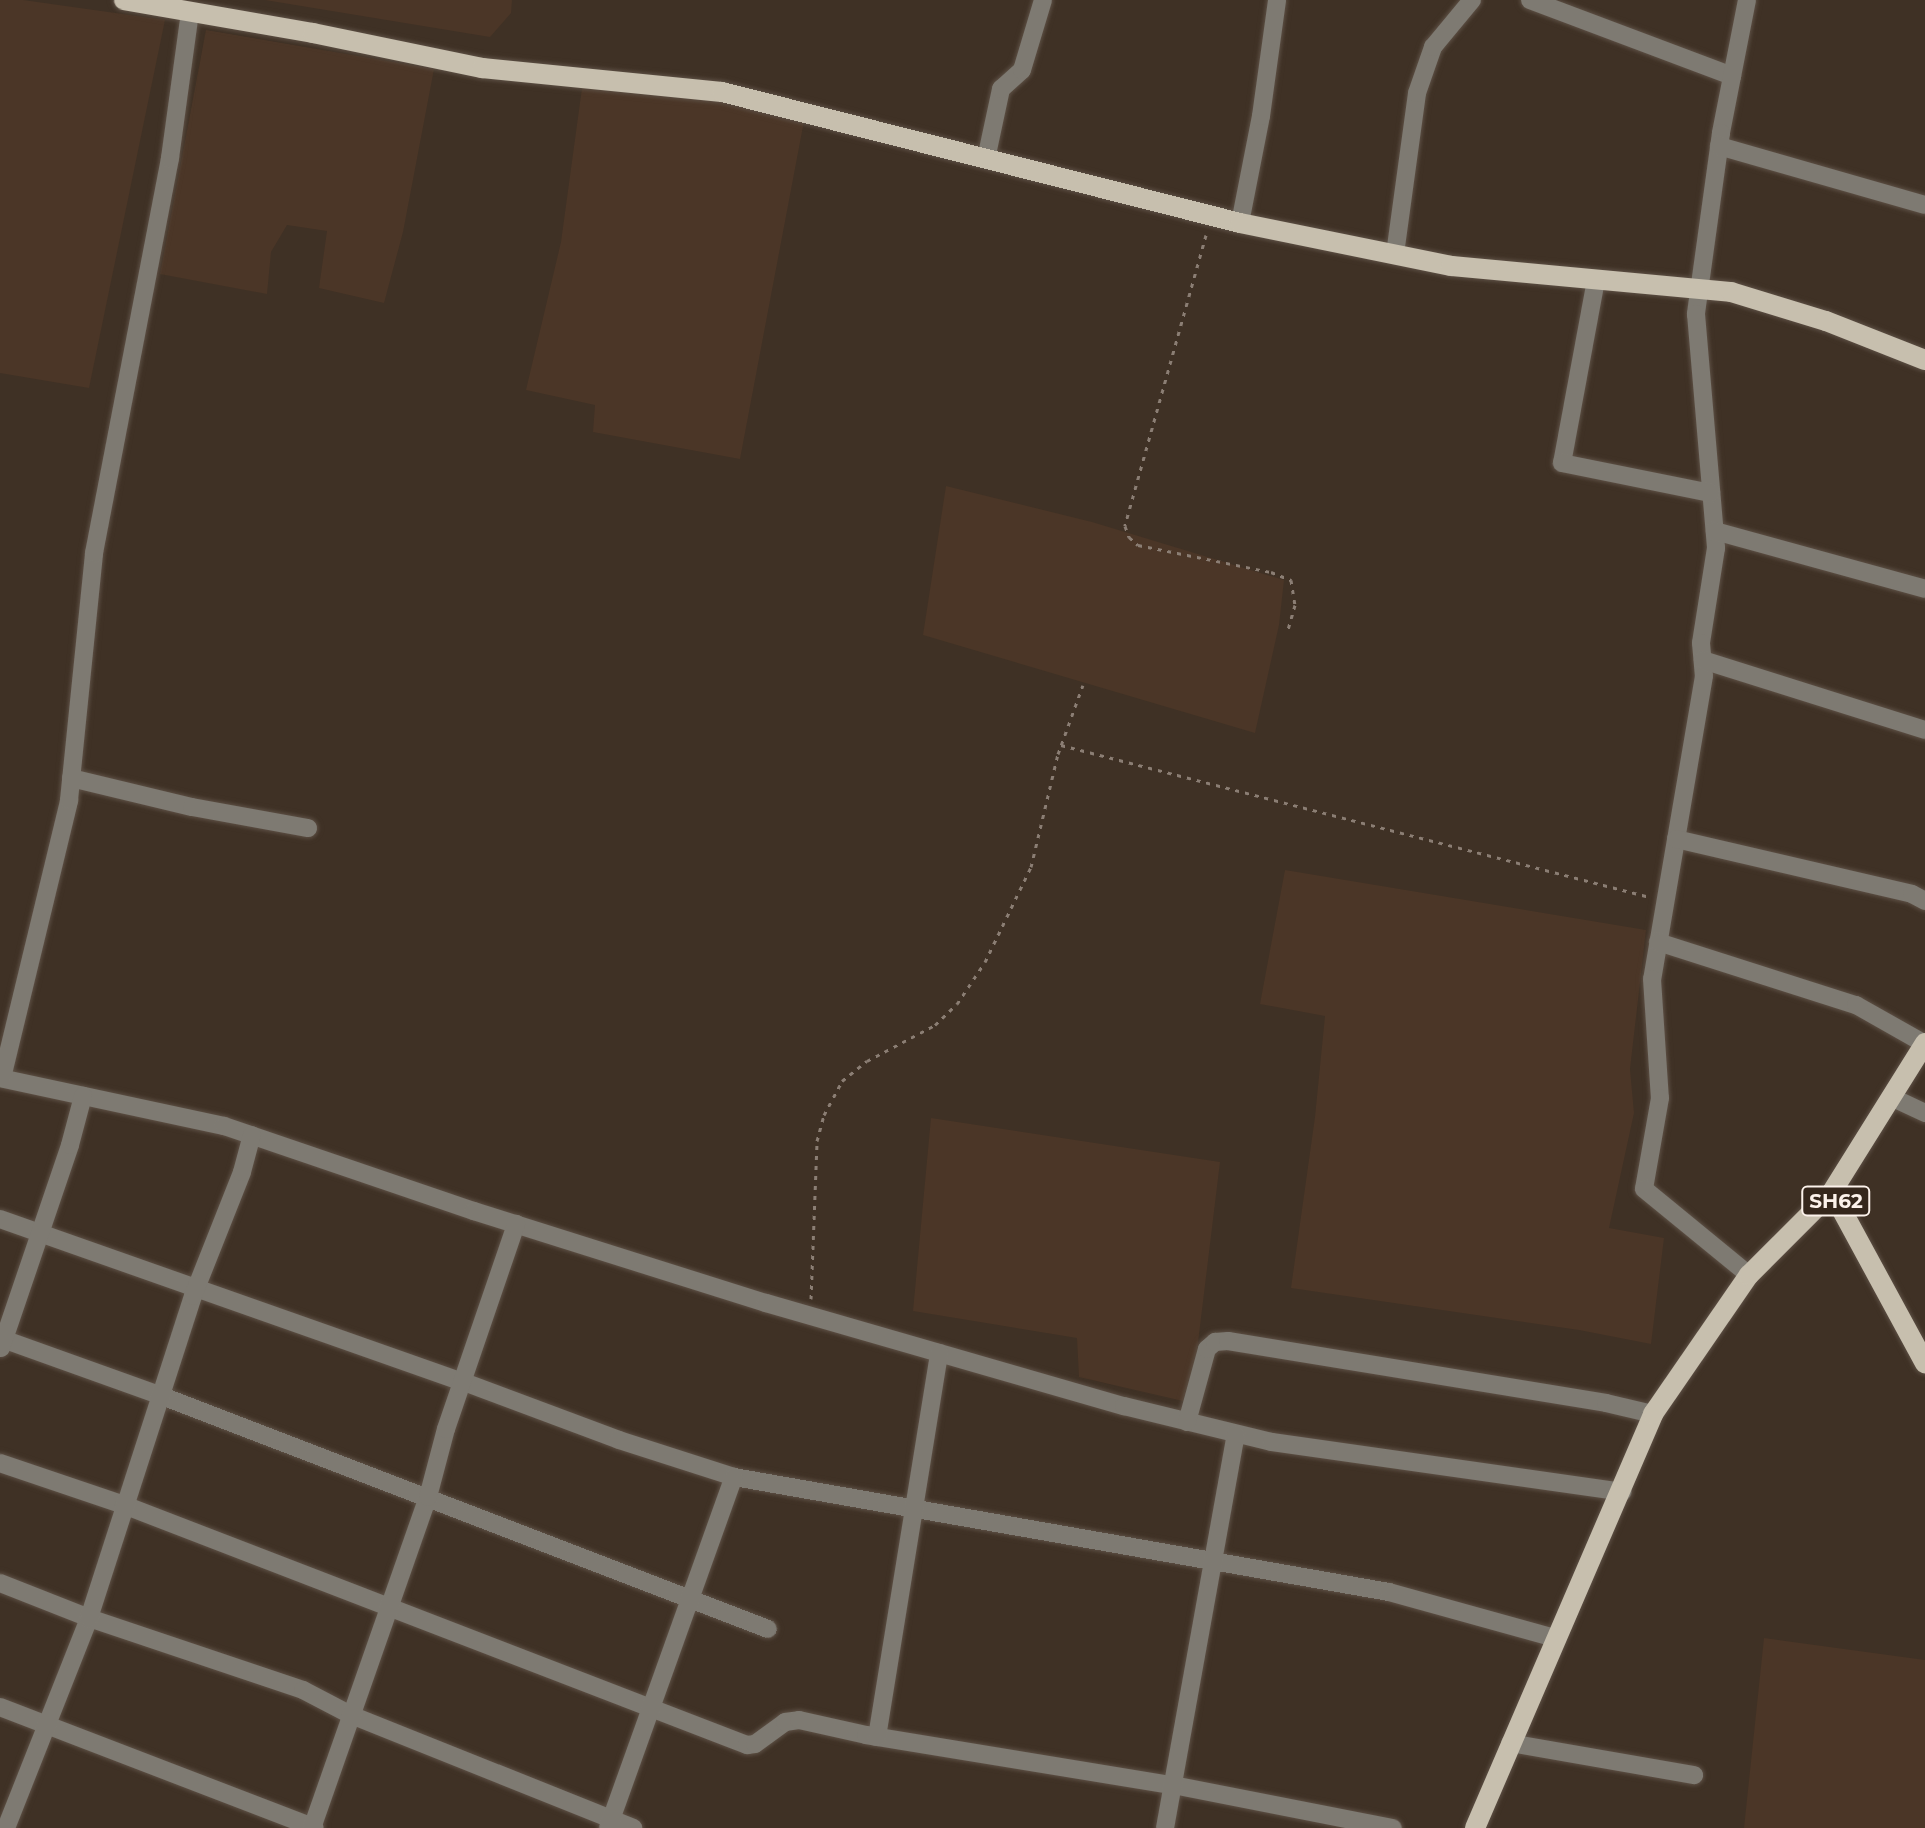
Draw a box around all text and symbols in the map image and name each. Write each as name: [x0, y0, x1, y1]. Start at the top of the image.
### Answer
road number: SH62: [1800, 1185, 1872, 1217]

